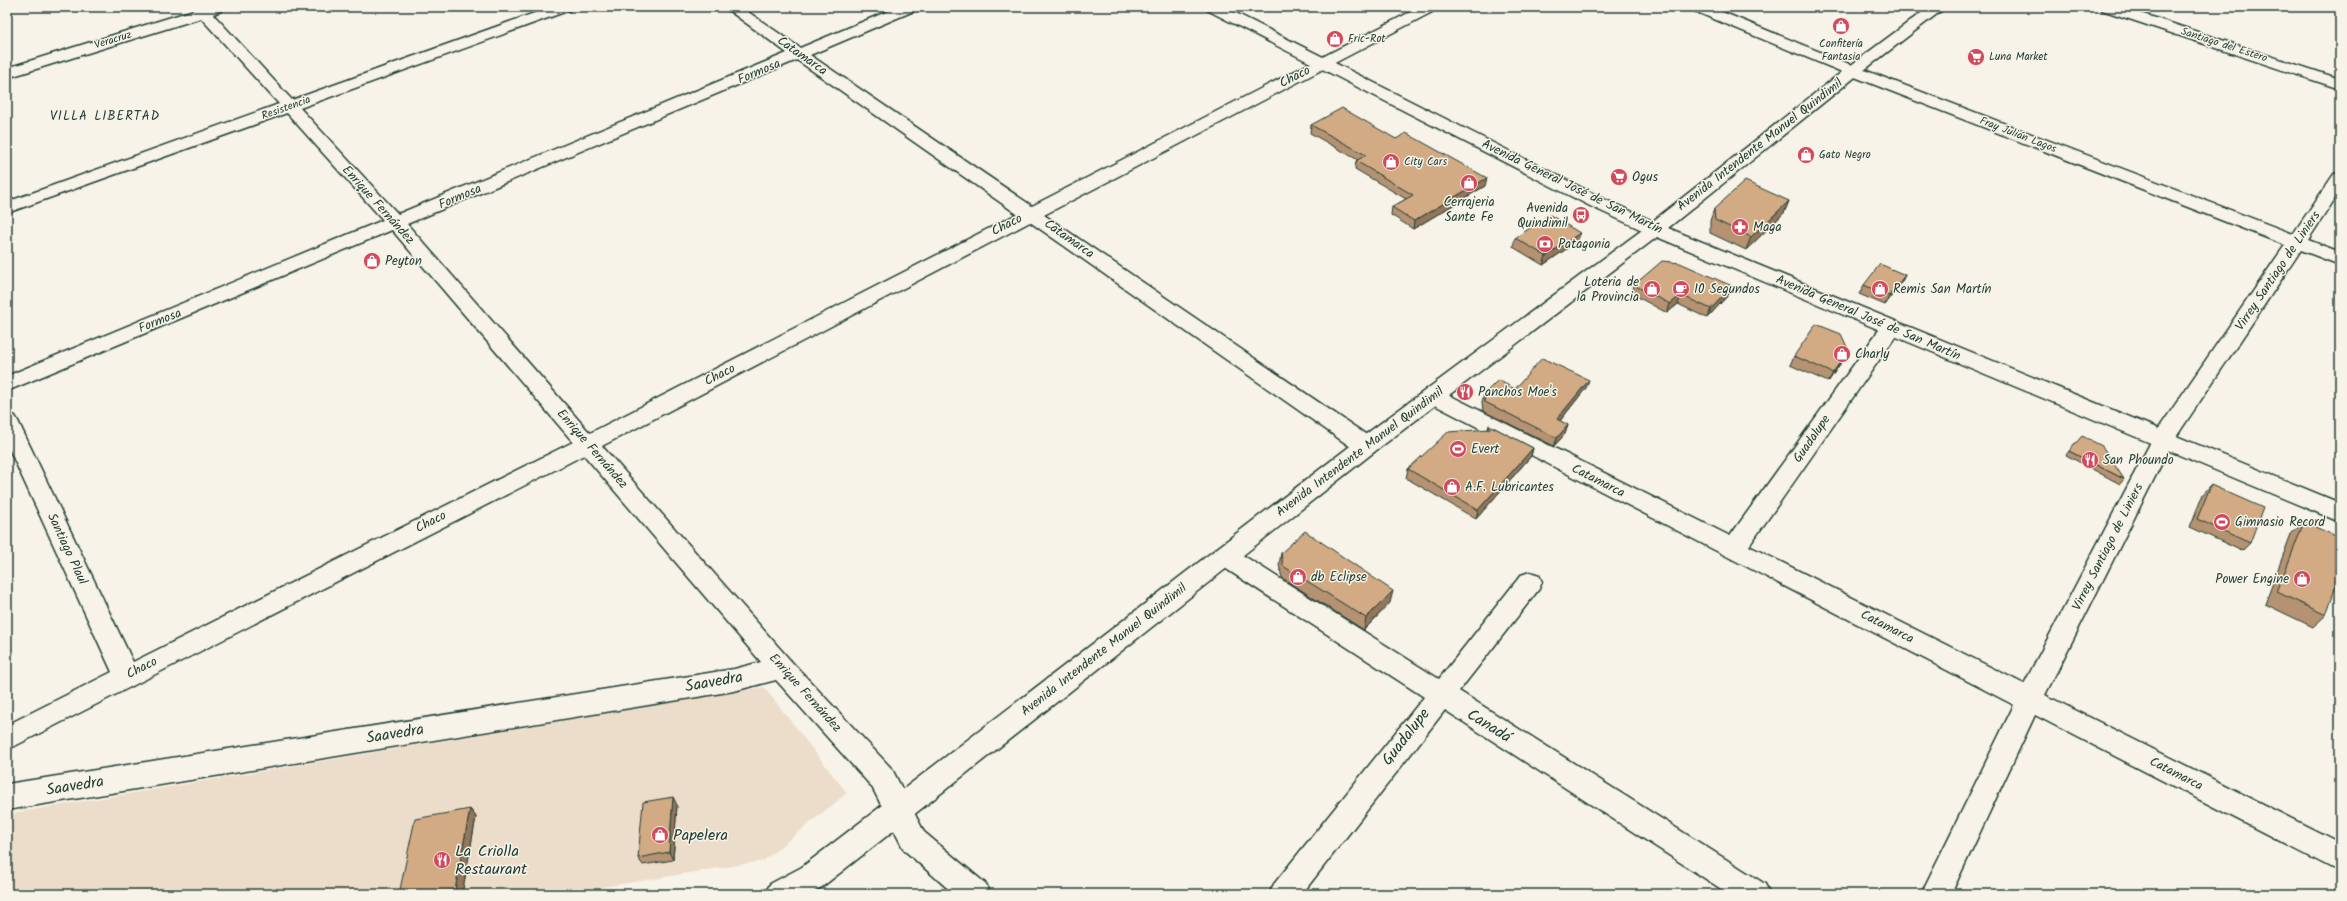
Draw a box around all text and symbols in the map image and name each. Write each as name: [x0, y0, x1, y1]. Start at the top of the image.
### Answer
shop icon: Confitería Fantasia: [1831, 16, 1851, 36]
street label: Santiago del Estero: [2178, 23, 2270, 67]
street label: Veracruz: [92, 26, 134, 54]
shop icon: Fric-Rot: [1325, 29, 1345, 49]
place label: Fric-Rot: [1348, 30, 1386, 48]
street label: Catamarca: [772, 31, 832, 81]
place label: Confitería Fantasia: [1819, 35, 1863, 66]
supermarket icon: Luna Market: [1966, 47, 1986, 67]
place label: Luna Market: [1989, 48, 2048, 66]
street label: Formosa: [734, 54, 784, 90]
street label: Chaco: [1276, 60, 1314, 94]
street label: Avenida Intendente Manuel Quindimil: [1672, 73, 1848, 217]
street label: Resistencia: [259, 91, 313, 125]
district label: VILLA LIBERTAD: [50, 106, 160, 127]
street label: Fray Julián Lagos: [1977, 112, 2060, 158]
street label: Avenida General José de San Martín: [1478, 134, 1666, 240]
shop icon: Gato Negro: [1796, 145, 1816, 165]
place label: Gato Negro: [1819, 146, 1871, 164]
shop icon: City Cars: [1381, 152, 1401, 172]
place label: City Cars: [1404, 153, 1447, 171]
street label: Enrique Fernández: [337, 161, 420, 250]
supermarket icon: Ogus: [1609, 167, 1629, 187]
place label: Ogus: [1632, 167, 1658, 188]
shop icon: Cerrajeria Sante Fe: [1459, 173, 1479, 193]
street label: Formosa: [435, 179, 485, 215]
place label: Cerrajeria Sante Fe: [1444, 192, 1495, 228]
place label: Avenida Quindimil: [1517, 198, 1568, 234]
bus stop icon: Avenida Quindimil: [1571, 205, 1591, 225]
street label: Virrey Santiago de Liniers: [2230, 206, 2326, 335]
street label: Chaco: [988, 208, 1026, 242]
street label: Catamarca: [1039, 214, 1099, 264]
pharmacy icon: Maga: [1730, 217, 1750, 237]
place label: Maga: [1753, 217, 1782, 238]
bank icon: Patagonia: [1535, 234, 1555, 254]
place label: Patagonia: [1558, 234, 1610, 255]
shop icon: Peyton: [362, 251, 382, 271]
place label: Peyton: [385, 251, 422, 272]
street label: Avenida General José de San Martín: [1772, 269, 1964, 367]
place label: Loteria de la Provincia: [1577, 272, 1639, 308]
shop icon: Loteria de la Provincia: [1642, 279, 1662, 299]
cafe icon: 10 Segundos: [1671, 279, 1691, 299]
place label: 10 Segundos: [1694, 279, 1760, 300]
shop icon: Remis San Martín: [1870, 279, 1890, 299]
place label: Remis San Martín: [1893, 279, 1992, 300]
street label: Formosa: [135, 303, 185, 339]
shop icon: Charly: [1832, 344, 1852, 364]
place label: Charly: [1855, 344, 1890, 365]
street label: Chaco: [701, 358, 739, 392]
street label: Avenida Intendente Manuel Quindimil: [1272, 382, 1448, 522]
restaurant icon: Panchos Moe's: [1455, 382, 1475, 402]
place label: Panchos Moe's: [1478, 382, 1557, 403]
street label: Enrique Fernández: [551, 404, 633, 494]
street label: Guadalupe: [1788, 411, 1836, 467]
sports icon: Evert: [1448, 439, 1468, 459]
place label: Evert: [1471, 439, 1500, 460]
restaurant icon: San Phoundo: [2080, 450, 2100, 470]
place label: San Phoundo: [2103, 450, 2174, 471]
street label: Catamarca: [1568, 459, 1628, 503]
shop icon: A.F. Lubricantes: [1442, 477, 1462, 497]
place label: A.F. Lubricantes: [1465, 477, 1554, 498]
street label: Virrey Santiago de Liniers: [2067, 479, 2149, 614]
street label: Chaco: [412, 505, 450, 539]
street label: Santiago Plaul: [41, 510, 93, 588]
sports icon: Gimnasio Record: [2212, 512, 2232, 532]
place label: Gimnasio Record: [2235, 512, 2326, 533]
shop icon: db Eclipse: [1288, 567, 1308, 587]
place label: db Eclipse: [1311, 567, 1367, 588]
place label: Power Engine: [2215, 569, 2289, 590]
shop icon: Power Engine: [2292, 569, 2312, 589]
street label: Avenida Intendente Manuel Quindimil: [1016, 578, 1192, 722]
street label: Catamarca: [1857, 605, 1917, 649]
street label: Enrique Fernández: [764, 649, 847, 738]
street label: Chaco: [123, 651, 161, 685]
street label: Saavedra: [683, 665, 745, 699]
street label: Guadalupe: [1376, 703, 1436, 771]
street label: Canadá: [1462, 703, 1517, 750]
street label: Saavedra: [364, 717, 426, 751]
street label: Catamarca: [2146, 752, 2206, 796]
street label: Saavedra: [44, 769, 106, 803]
place label: Papelera: [673, 823, 728, 848]
shop icon: Papelera: [650, 825, 670, 845]
place label: La Criolla Restaurant: [455, 839, 528, 882]
restaurant icon: La Criolla Restaurant: [432, 850, 452, 870]

